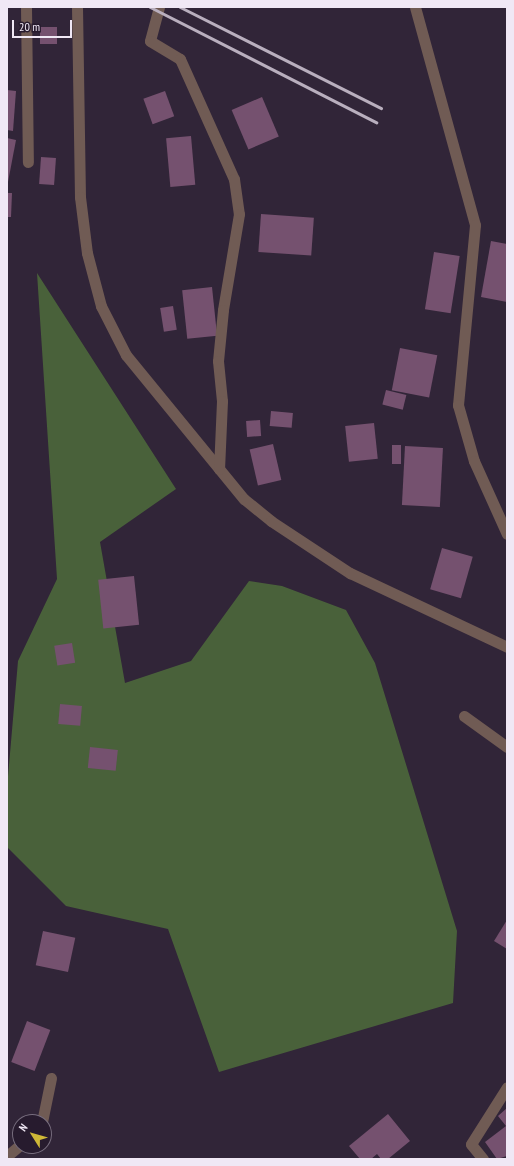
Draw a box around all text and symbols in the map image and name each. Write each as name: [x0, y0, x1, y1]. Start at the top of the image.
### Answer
scale bar: [14, 12, 74, 38]
text: 20 m: [19, 19, 40, 34]
north arrow: [12, 1114, 52, 1154]
text: N: [16, 1121, 31, 1134]

